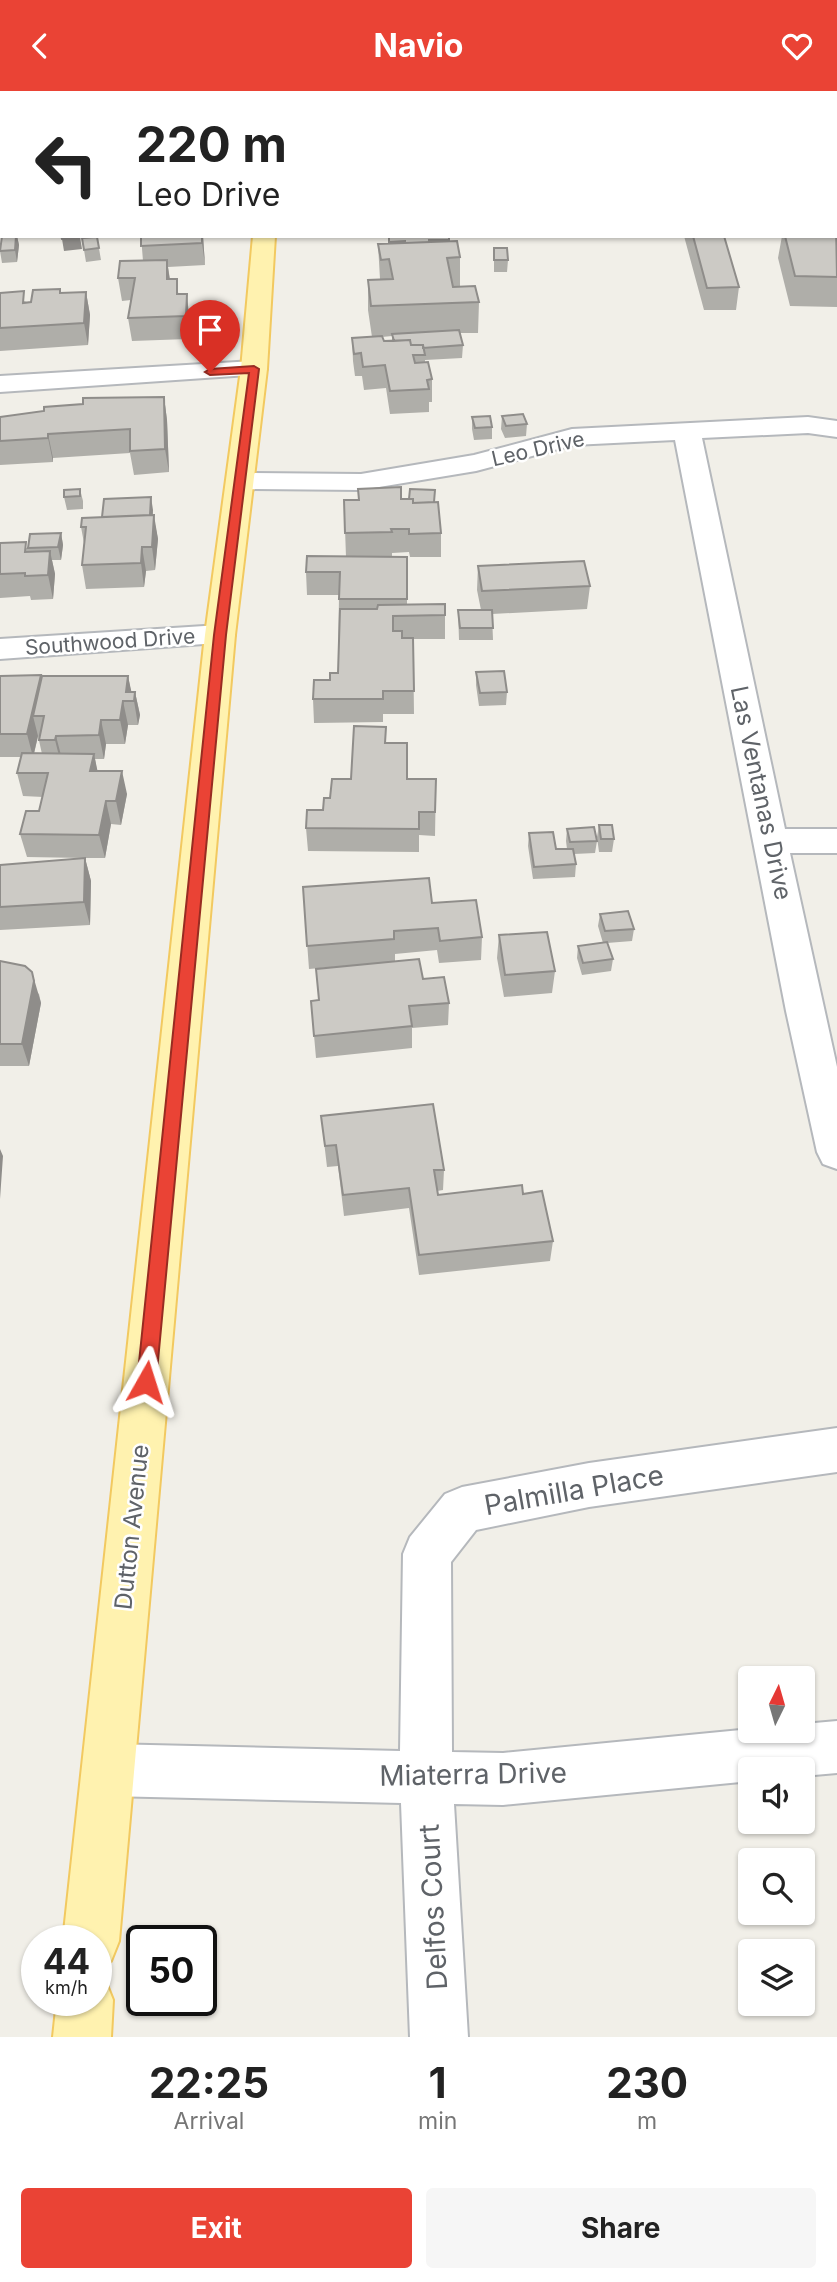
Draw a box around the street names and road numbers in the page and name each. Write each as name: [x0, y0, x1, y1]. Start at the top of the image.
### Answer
street label: Leo Drive: [489, 426, 587, 471]
street label: Southwood Drive: [24, 623, 196, 660]
street label: Las Ventanas Drive: [725, 683, 798, 903]
street label: Dutton Avenue: [108, 1443, 155, 1611]
street label: Palmilla Place: [482, 1457, 666, 1523]
street label: Miaterra Drive: [379, 1755, 567, 1793]
street label: Delfos Court: [412, 1823, 454, 1991]

